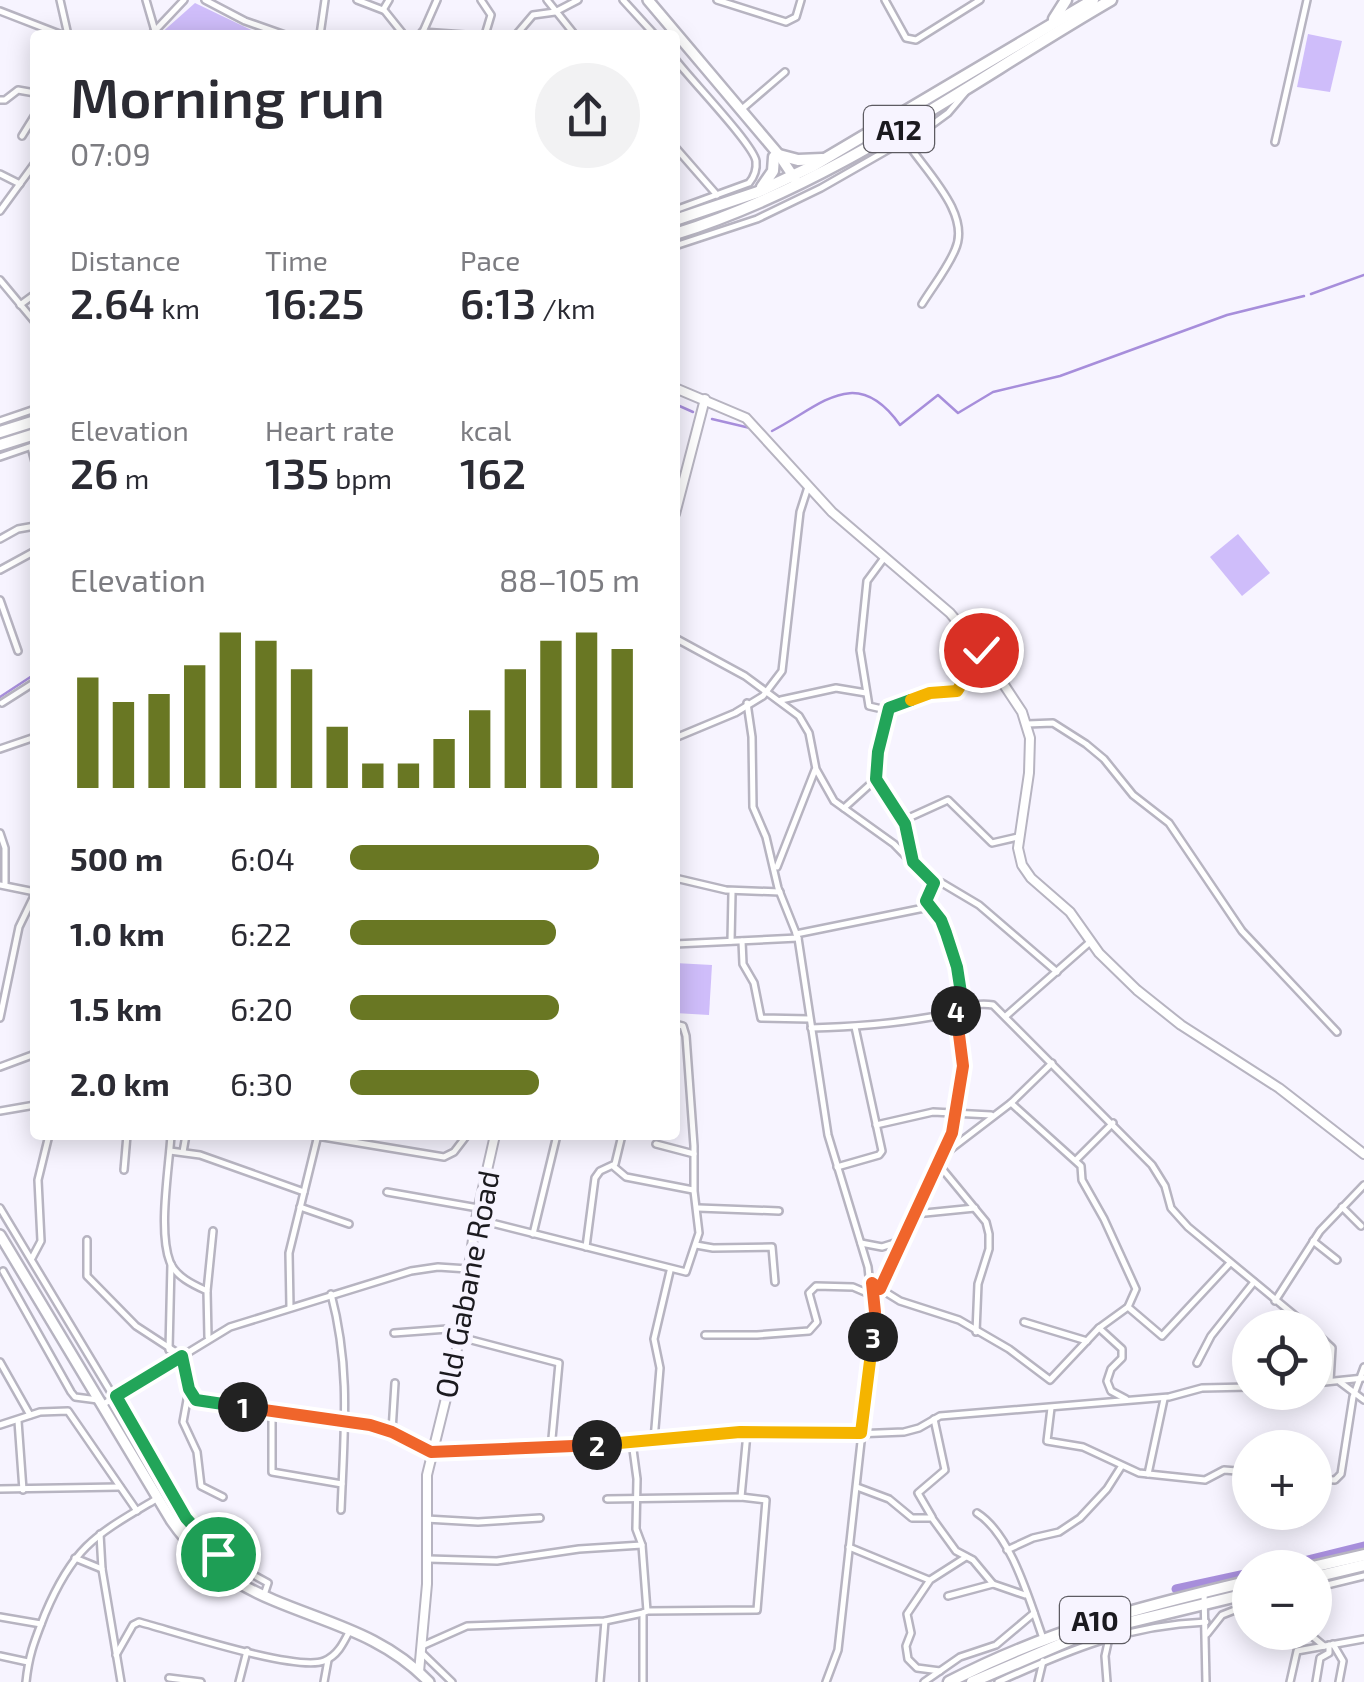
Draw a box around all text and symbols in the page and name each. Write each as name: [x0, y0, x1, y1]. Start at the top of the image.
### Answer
text: Morning run: [70, 63, 385, 129]
button: share: [535, 63, 640, 168]
road number: A12: [864, 106, 934, 152]
text: 07:09: [70, 134, 151, 172]
text: Distance: [70, 243, 181, 277]
text: Time: [265, 243, 328, 277]
text: Pace: [460, 243, 520, 277]
text: 2.64: [70, 277, 155, 327]
text: 16:25: [265, 277, 364, 327]
text: 6:13: [460, 277, 536, 327]
text: km: [155, 291, 200, 325]
text: /km: [536, 291, 596, 325]
text: Elevation: [70, 413, 189, 447]
text: Heart rate: [265, 413, 395, 447]
text: kcal: [460, 413, 511, 447]
text: 26: [70, 447, 119, 497]
text: 135: [265, 447, 329, 497]
text: 162: [460, 447, 526, 497]
text: m: [119, 461, 149, 495]
text: bpm: [329, 461, 392, 495]
text: Elevation: [70, 560, 206, 598]
text: 88–105 m: [499, 560, 640, 598]
pin: [939, 608, 1024, 693]
icon: check: [954, 623, 1009, 678]
text: 500 m: [70, 839, 163, 877]
text: 6:04: [230, 839, 295, 877]
text: 1.0 km: [70, 914, 165, 952]
text: 6:22: [230, 914, 292, 952]
pin: 4: [931, 986, 981, 1036]
text: 1.5 km: [70, 989, 162, 1027]
text: 6:20: [230, 989, 293, 1027]
text: 4: [947, 994, 965, 1028]
text: 2.0 km: [70, 1064, 170, 1102]
text: 6:30: [230, 1064, 293, 1102]
street label: Old Gabane Road: [426, 1167, 506, 1401]
map controls: [1232, 1310, 1332, 1650]
button: locate: [1232, 1310, 1332, 1410]
pin: 3: [848, 1312, 898, 1362]
text: 3: [865, 1320, 881, 1354]
pin: 1: [218, 1382, 268, 1432]
text: 1: [237, 1390, 249, 1424]
pin: 2: [572, 1420, 622, 1470]
text: 2: [589, 1428, 605, 1462]
button: +: [1232, 1430, 1332, 1530]
pin: [176, 1512, 261, 1597]
icon: arrive: [191, 1527, 246, 1582]
button: −: [1232, 1550, 1332, 1650]
road number: A10: [1060, 1597, 1130, 1643]

